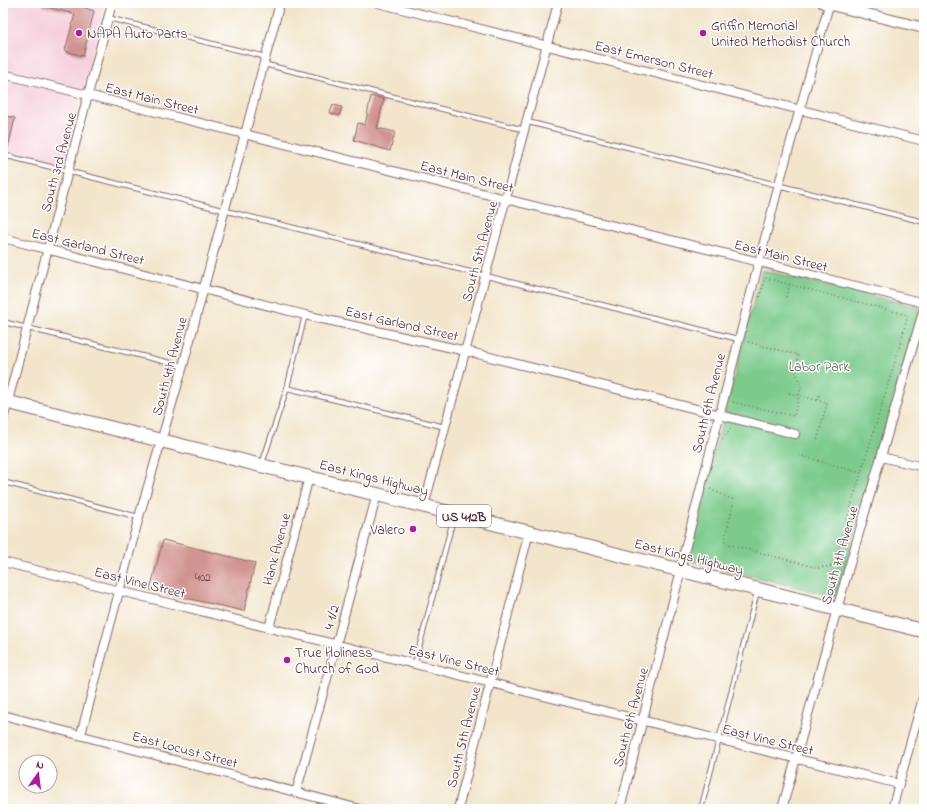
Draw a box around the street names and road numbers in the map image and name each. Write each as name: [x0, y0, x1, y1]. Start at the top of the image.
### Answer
street label: East Emerson Street: [592, 36, 715, 85]
street label: East Main Street: [103, 78, 201, 121]
street label: South 3rd Avenue: [36, 110, 83, 215]
street label: East Main Street: [418, 156, 516, 199]
street label: South 5th Avenue: [457, 198, 504, 304]
street label: East Garland Street: [29, 223, 147, 272]
street label: East Main Street: [732, 235, 830, 278]
street label: East Garland Street: [343, 301, 461, 348]
street label: South 4th Avenue: [147, 314, 194, 418]
street label: South 6th Avenue: [687, 351, 732, 455]
street label: East Kings Highway: [316, 455, 431, 503]
street label: South 7th Avenue: [816, 503, 865, 607]
road number: US 412B: [437, 505, 491, 527]
street label: Hank Avenue: [258, 510, 297, 588]
street label: East Kings Highway: [631, 534, 746, 582]
street label: East Vine Street: [92, 562, 188, 605]
street label: 4 1/2: [319, 603, 346, 632]
street label: East Vine Street: [406, 640, 502, 683]
street label: South 6th Avenue: [608, 665, 655, 769]
street label: South 5th Avenue: [442, 684, 487, 790]
street label: East Vine Street: [720, 719, 816, 762]
street label: East Locust Street: [129, 726, 240, 775]

